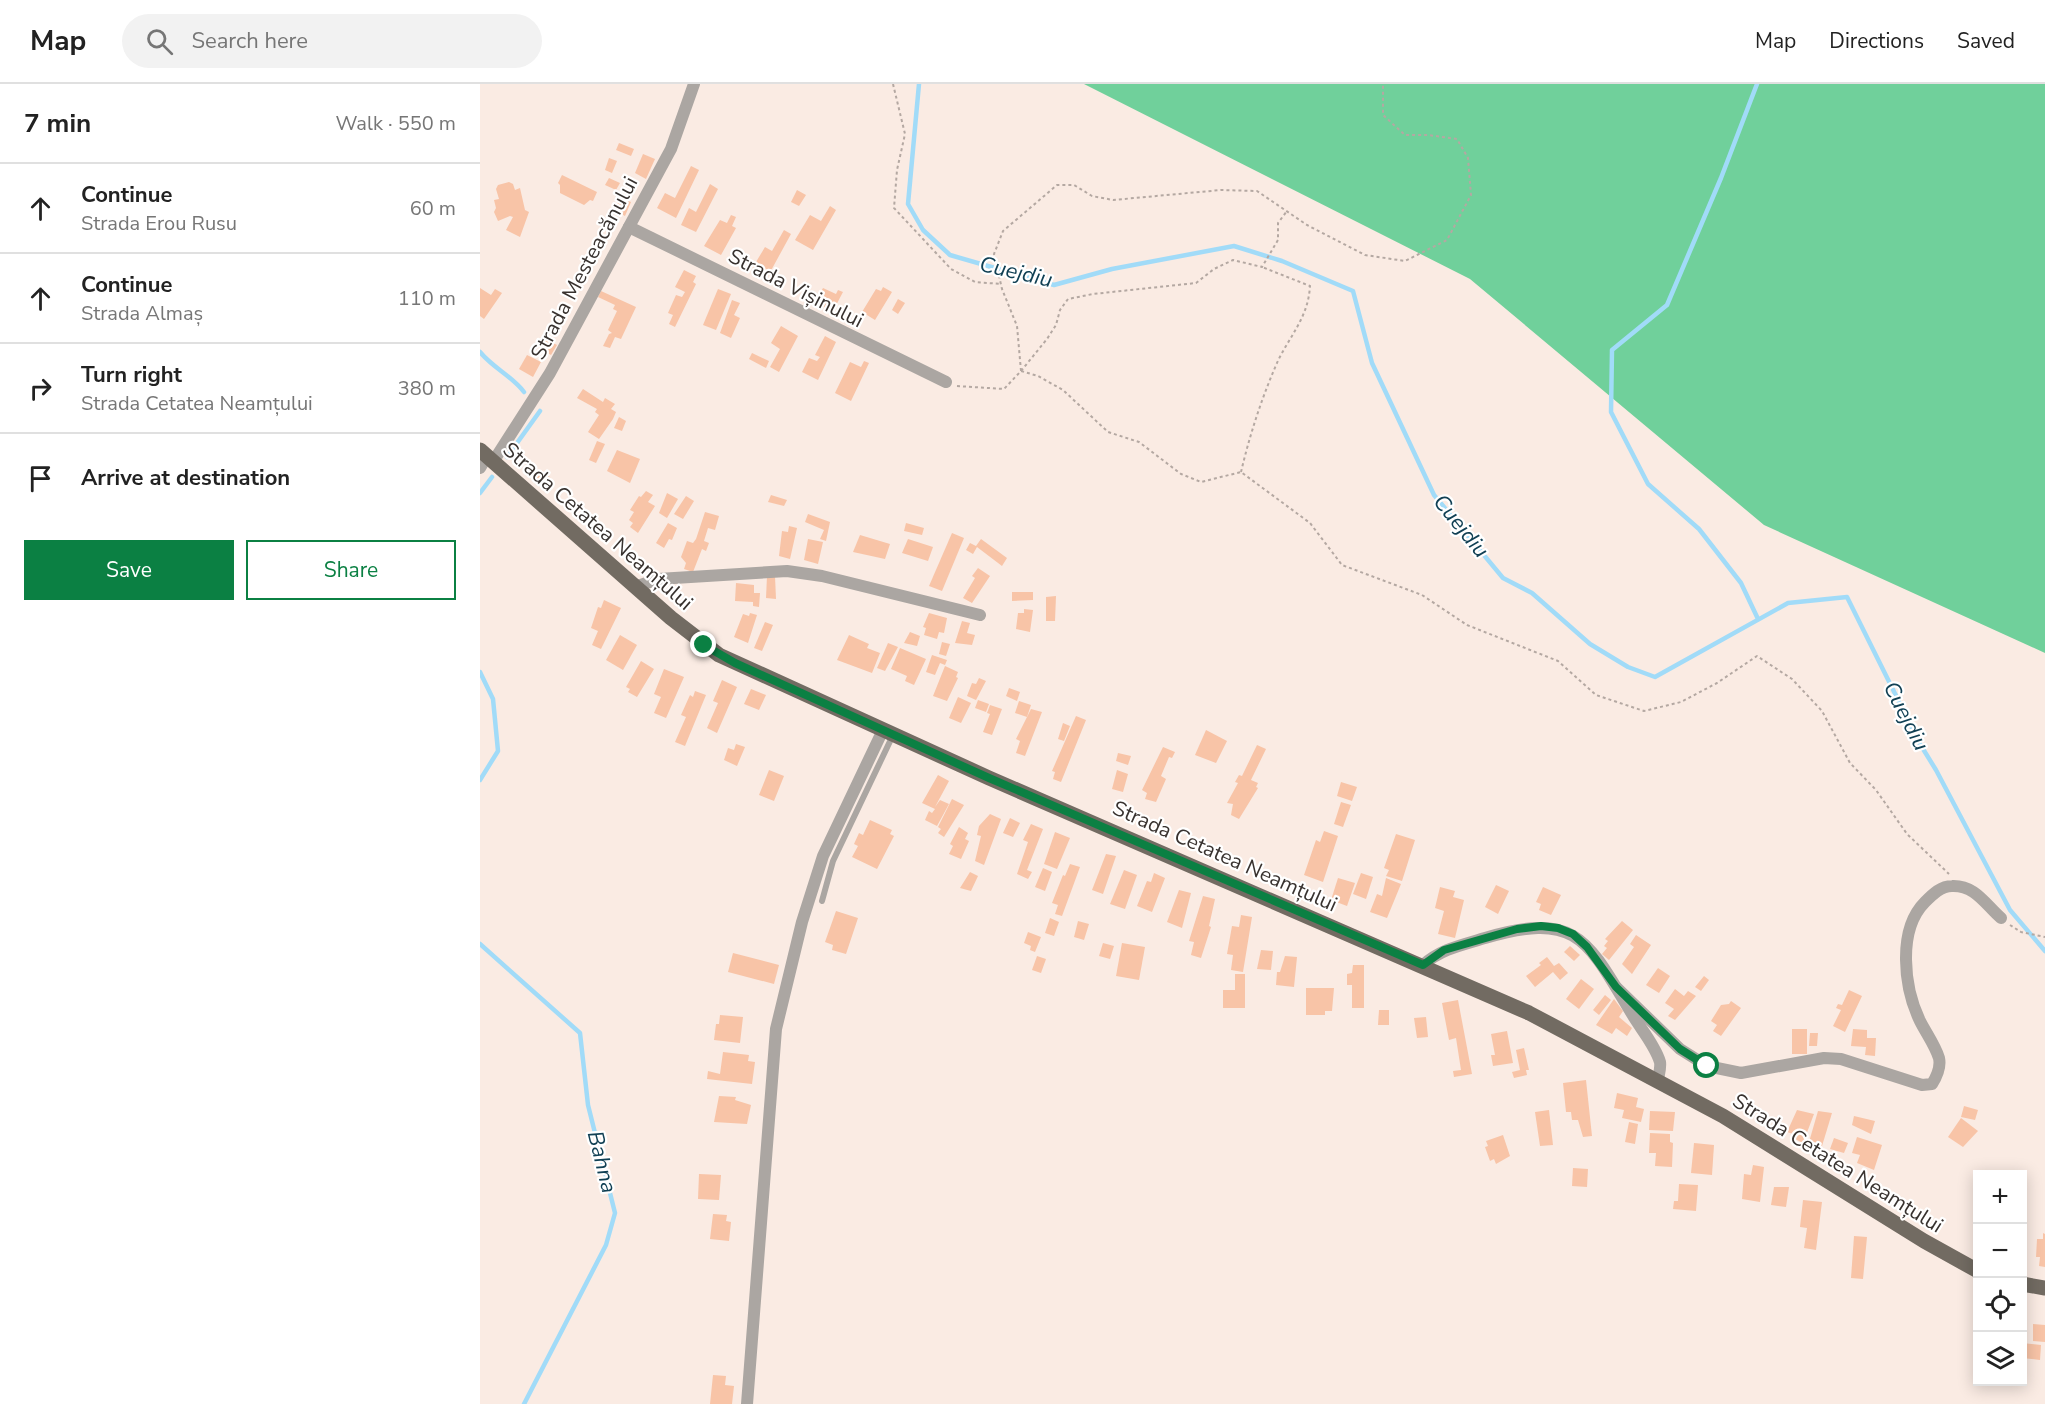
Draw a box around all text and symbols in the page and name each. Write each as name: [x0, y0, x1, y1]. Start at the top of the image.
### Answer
search box: [122, 14, 542, 68]
text: Map: [30, 22, 86, 60]
icon: search: [143, 25, 176, 58]
text: Search here: [191, 26, 308, 56]
text: Map: [1755, 27, 1796, 55]
text: Directions: [1829, 27, 1924, 55]
text: Saved: [1957, 27, 2015, 55]
text: 7 min: [24, 106, 91, 141]
text: Walk · 550 m: [336, 110, 456, 137]
street label: Strada Mesteacănului: [524, 172, 644, 364]
text: Continue: [81, 180, 172, 210]
icon: ahead: [24, 192, 57, 225]
text: 60 m: [410, 195, 456, 222]
text: Strada Erou Rusu: [81, 210, 237, 237]
street label: Strada Vișinului: [724, 242, 868, 334]
water label: Cuejdiu: [977, 249, 1055, 295]
text: Continue: [81, 270, 172, 300]
icon: ahead: [24, 282, 57, 315]
text: 110 m: [398, 285, 456, 312]
text: Strada Almaș: [81, 300, 203, 327]
text: Turn right: [81, 360, 182, 390]
icon: right: [24, 372, 57, 405]
text: 380 m: [398, 375, 456, 402]
text: Strada Cetatea Neamțului: [81, 390, 313, 417]
street label: Strada Cetatea Neamțului: [497, 436, 699, 616]
icon: arrive: [24, 462, 57, 495]
text: Arrive at destination: [81, 463, 290, 493]
water label: Cuejdiu: [1426, 488, 1496, 564]
button: Save: [24, 540, 234, 600]
button: Share: [246, 540, 456, 600]
route end: [690, 631, 716, 657]
water label: Cuejdiu: [1876, 676, 1936, 756]
street label: Strada Cetatea Neamțului: [1108, 794, 1342, 918]
route start: [1693, 1052, 1719, 1078]
street label: Strada Cetatea Neamțului: [1727, 1087, 1949, 1239]
water label: Bahna: [580, 1128, 624, 1196]
map controls: [1973, 1170, 2027, 1386]
button: +: [1973, 1170, 2027, 1224]
button: −: [1973, 1224, 2027, 1278]
button: locate: [1973, 1278, 2027, 1332]
button: layers: [1973, 1332, 2027, 1386]

